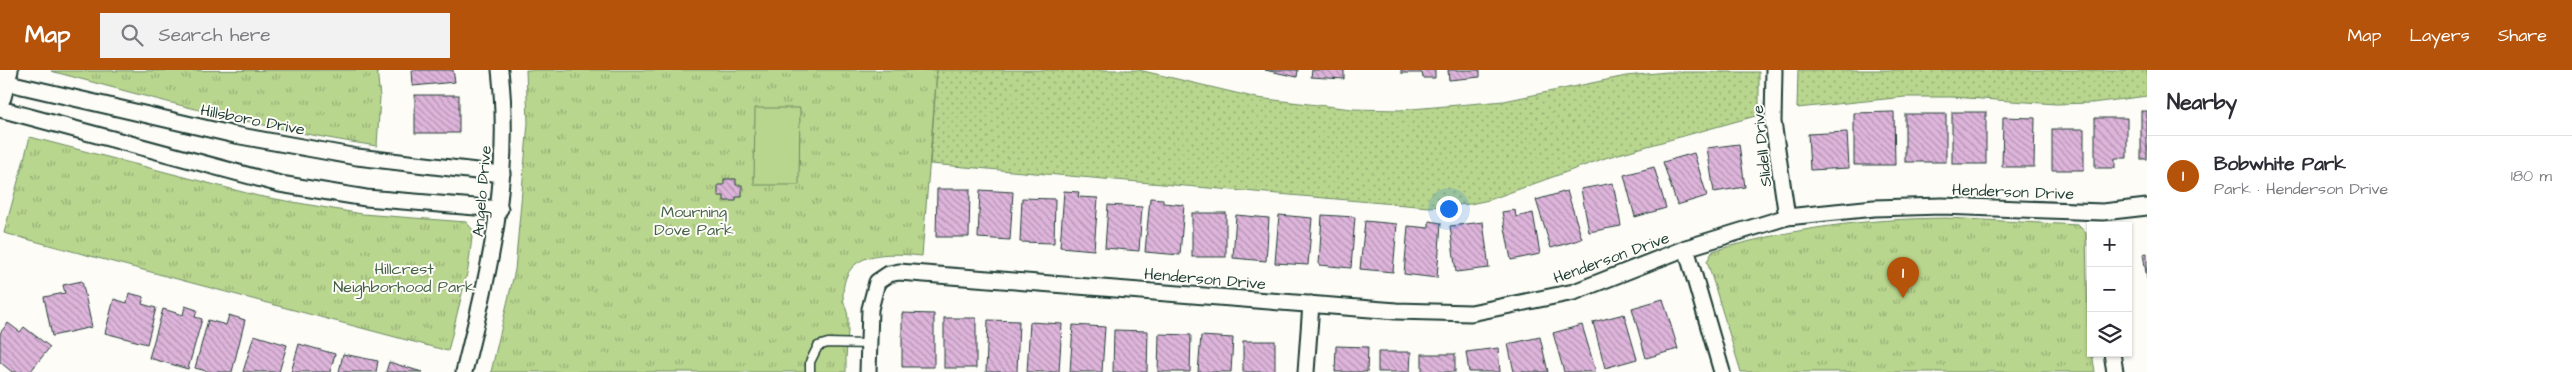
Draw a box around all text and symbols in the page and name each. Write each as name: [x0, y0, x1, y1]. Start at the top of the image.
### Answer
search box: [100, 13, 450, 58]
text: Map: [25, 18, 70, 52]
icon: search: [118, 21, 146, 49]
text: Search here: [158, 22, 271, 49]
text: Map: [2347, 23, 2381, 48]
text: Layers: [2409, 23, 2470, 48]
text: Share: [2498, 23, 2547, 48]
text: Nearby: [2167, 88, 2237, 117]
street label: Hillsboro Drive: [199, 99, 307, 141]
street label: Slidell Drive: [1747, 104, 1777, 188]
street label: Angelo Drive: [467, 144, 498, 238]
text: Bobwhite Park: [2214, 151, 2346, 178]
text: 1: [2182, 165, 2184, 187]
text: 180 m: [2511, 165, 2552, 187]
text: Park · Henderson Drive: [2214, 178, 2388, 200]
street label: Henderson Drive: [1952, 179, 2075, 205]
your location: [1436, 196, 1462, 222]
park label: Mourning Dove Park: [654, 201, 734, 241]
map controls: [2087, 222, 2132, 357]
button: +: [2087, 222, 2132, 267]
street label: Henderson Drive: [1550, 227, 1673, 289]
pin: 1: [1887, 257, 1919, 298]
park label: Hillcrest Neighborhood Park: [333, 258, 475, 299]
street label: Henderson Drive: [1143, 263, 1267, 295]
button: −: [2087, 267, 2132, 312]
button: layers: [2087, 312, 2132, 357]

